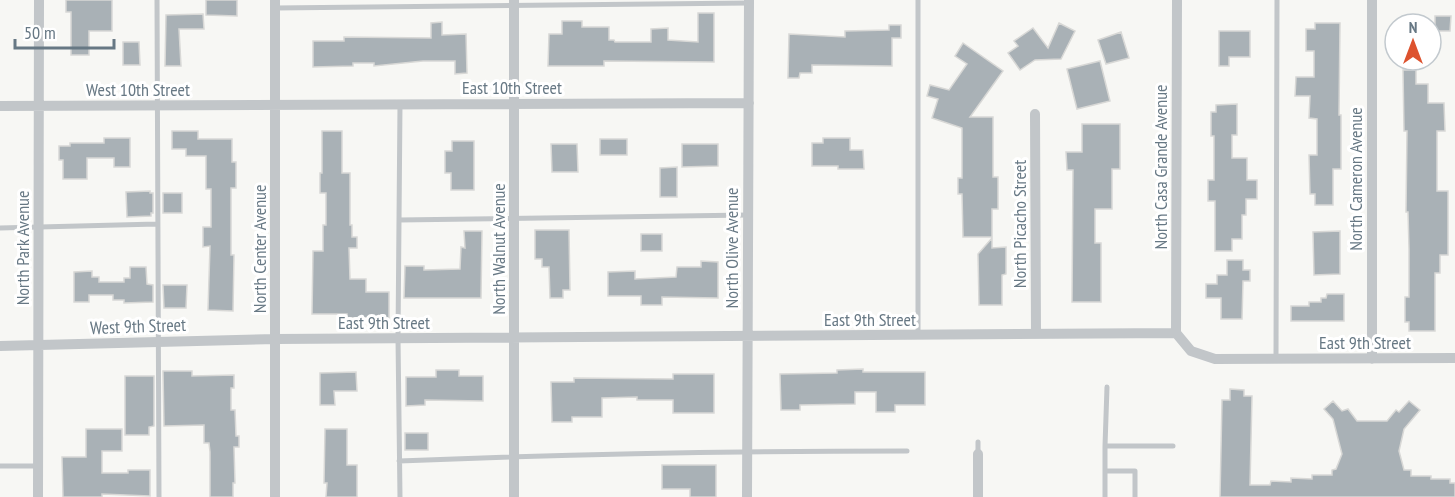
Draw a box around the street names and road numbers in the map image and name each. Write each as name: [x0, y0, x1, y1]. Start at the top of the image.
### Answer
street label: East 10th Street: [462, 76, 562, 99]
street label: West 10th Street: [86, 78, 190, 101]
street label: North Casa Grande Avenue: [1149, 85, 1172, 249]
street label: North Cameron Avenue: [1344, 107, 1367, 251]
street label: North Picacho Street: [1008, 160, 1031, 288]
street label: North Walnut Avenue: [487, 183, 510, 315]
street label: North Center Avenue: [248, 185, 271, 313]
street label: North Olive Avenue: [720, 188, 743, 308]
street label: North Park Avenue: [11, 191, 34, 305]
street label: East 9th Street: [824, 308, 916, 331]
street label: East 9th Street: [338, 311, 430, 334]
street label: West 9th Street: [90, 313, 186, 339]
street label: East 9th Street: [1319, 331, 1411, 354]

